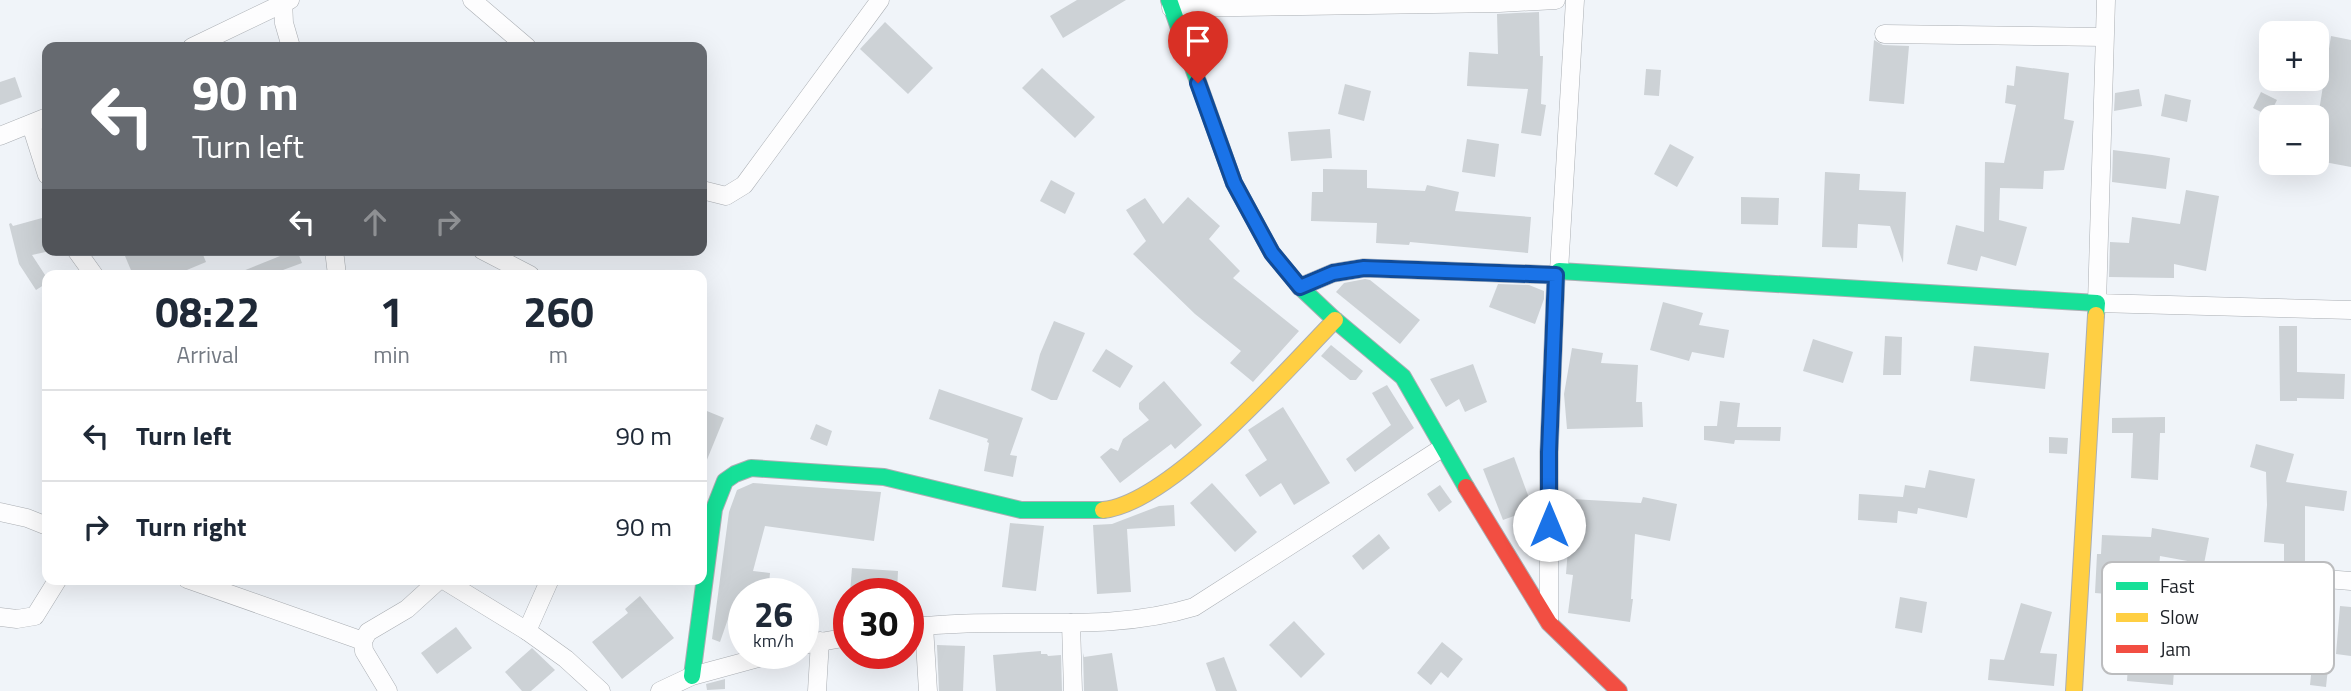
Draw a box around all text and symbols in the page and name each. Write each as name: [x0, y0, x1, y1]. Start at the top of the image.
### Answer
pin: [1168, 11, 1228, 83]
map controls: [2259, 21, 2329, 175]
button: +: [2259, 21, 2329, 91]
icon: arrive: [1179, 22, 1217, 60]
text: 90 m: [192, 54, 299, 129]
icon: left: [77, 70, 168, 161]
button: −: [2259, 105, 2329, 175]
text: Turn left: [192, 122, 304, 170]
icon: left: [283, 203, 321, 241]
icon: ahead: [356, 203, 394, 241]
icon: right: [429, 203, 467, 241]
text: 08:22: [155, 279, 260, 343]
text: 1: [380, 279, 403, 343]
text: 260: [523, 279, 594, 343]
text: Arrival: [176, 337, 239, 372]
text: min: [373, 337, 410, 372]
text: m: [549, 337, 568, 372]
text: Turn left: [136, 416, 231, 455]
text: 90 m: [615, 416, 672, 455]
icon: left: [77, 417, 115, 455]
position arrow: [1512, 488, 1586, 562]
text: Turn right: [136, 507, 247, 546]
text: 90 m: [615, 507, 672, 546]
icon: right: [77, 508, 115, 546]
legend: [2102, 562, 2334, 674]
text: Fast: [2160, 571, 2195, 600]
speed limit sign: 30: [833, 578, 924, 669]
text: 26: [754, 587, 793, 641]
text: Slow: [2160, 602, 2199, 631]
text: km/h: [753, 627, 794, 654]
text: Jam: [2160, 634, 2191, 663]

